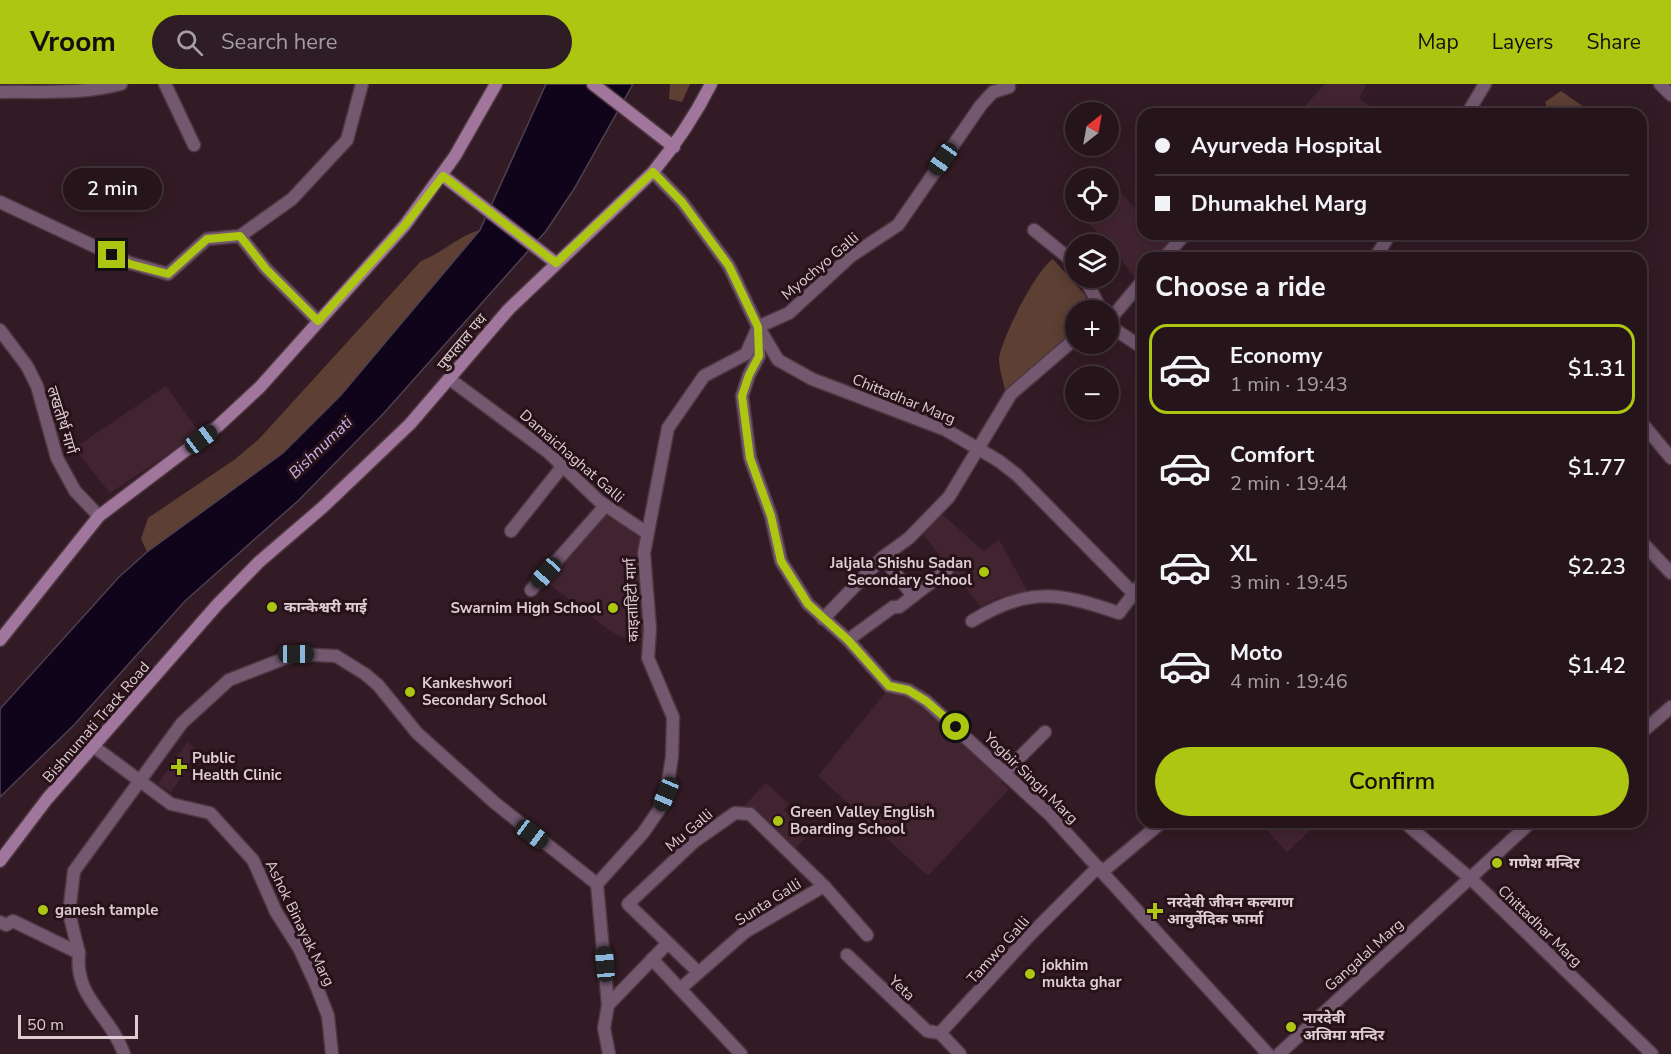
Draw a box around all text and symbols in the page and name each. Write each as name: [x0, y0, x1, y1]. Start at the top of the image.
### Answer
search box: [152, 15, 572, 69]
text: Vroom: [30, 23, 116, 61]
icon: search: [173, 26, 206, 59]
text: Search here: [221, 27, 338, 57]
text: Map: [1417, 28, 1459, 56]
text: Layers: [1492, 28, 1553, 56]
text: Share: [1586, 28, 1641, 56]
north arrow: [1065, 102, 1119, 156]
map controls: [1065, 102, 1119, 420]
text: Ayurveda Hospital: [1191, 131, 1382, 161]
car: [925, 139, 961, 179]
callout: 2 min: [63, 168, 162, 210]
button: locate: [1065, 168, 1119, 222]
text: 2 min: [87, 175, 138, 202]
text: Dhumakhel Marg: [1191, 189, 1367, 219]
street label: Myochyo Galli: [777, 228, 863, 304]
button: layers: [1065, 234, 1119, 288]
route end: [98, 241, 125, 268]
text: Choose a ride: [1155, 269, 1326, 306]
button: +: [1065, 300, 1119, 354]
street label: पुष्पलाल पथ: [432, 309, 492, 374]
text: Economy: [1230, 341, 1322, 371]
icon: car: [1158, 342, 1212, 396]
text: $1.31: [1568, 354, 1626, 384]
button: −: [1065, 366, 1119, 420]
street label: Chittadhar Marg: [849, 369, 959, 429]
text: 1 min · 19:43: [1230, 371, 1348, 398]
street label: लखतीर्थ मार्ग: [42, 384, 82, 457]
street label: Damaichaghat Galli: [515, 405, 629, 507]
water label: Bishnumati: [284, 412, 358, 484]
car: [181, 421, 221, 457]
text: Comfort: [1230, 440, 1314, 470]
icon: car: [1158, 441, 1212, 495]
text: $1.77: [1568, 453, 1626, 483]
text: 2 min · 19:44: [1230, 470, 1348, 497]
text: XL: [1230, 539, 1257, 569]
icon: car: [1158, 540, 1212, 594]
text: $2.23: [1568, 552, 1626, 582]
place label: Jaljala Shishu Sadan Secondary School: [829, 553, 972, 590]
car: [527, 554, 565, 592]
street label: काइताहिटी मार्ग: [621, 557, 643, 642]
marker: Jaljala Shishu Sadan Secondary School: [977, 565, 991, 579]
text: 3 min · 19:45: [1230, 569, 1348, 596]
place label: कान्केश्वरी माई: [284, 597, 368, 617]
place label: Swarnim High School: [450, 598, 601, 618]
marker: कान्केश्वरी माई: [265, 600, 279, 614]
marker: Swarnim High School: [606, 601, 620, 615]
text: Moto: [1230, 638, 1283, 668]
icon: car: [1158, 639, 1212, 693]
car: [278, 645, 314, 663]
text: $1.42: [1568, 651, 1626, 681]
street label: Bishnumati Track Road: [38, 657, 154, 787]
text: 4 min · 19:46: [1230, 668, 1348, 695]
place label: Kankeshwori Secondary School: [422, 673, 547, 710]
marker: Kankeshwori Secondary School: [403, 685, 417, 699]
route start: [942, 713, 969, 740]
street label: Yogbir Singh Marg: [979, 727, 1082, 828]
button: Confirm: [1155, 747, 1629, 816]
place label: Public Health Clinic: [192, 748, 282, 785]
marker: Public Health Clinic: [170, 758, 188, 776]
car: [651, 774, 681, 814]
place label: Green Valley English Boarding School: [790, 802, 935, 839]
street label: Mu Galli: [661, 804, 717, 856]
marker: Green Valley English Boarding School: [771, 814, 785, 828]
car: [512, 816, 552, 852]
place label: गणेश मन्दिर: [1509, 853, 1580, 873]
marker: गणेश मन्दिर: [1490, 856, 1504, 870]
street label: Ashok Binayak Marg: [261, 857, 339, 989]
street label: Sunta Galli: [731, 874, 805, 930]
street label: Chittadhar Marg: [1494, 881, 1586, 971]
place label: नरदेवी जीवन कल्याण आयुर्वेदिक फार्मा: [1167, 892, 1294, 929]
place label: ganesh tample: [55, 900, 158, 920]
marker: ganesh tample: [36, 903, 50, 917]
marker: नरदेवी जीवन कल्याण आयुर्वेदिक फार्मा: [1148, 904, 1162, 918]
street label: Tamwo Galli: [962, 912, 1034, 988]
street label: Gangalal Marg: [1320, 914, 1408, 996]
car: [594, 945, 616, 983]
place label: jokhim mukta ghar: [1041, 955, 1122, 992]
marker: jokhim mukta ghar: [1023, 967, 1037, 981]
street label: Yeta: [884, 970, 919, 1005]
place label: नारदेवी अजिमा मन्दिर: [1303, 1008, 1385, 1045]
scale bar: [18, 1012, 138, 1040]
text: 50 m: [27, 1014, 64, 1036]
marker: नारदेवी अजिमा मन्दिर: [1284, 1020, 1298, 1034]

